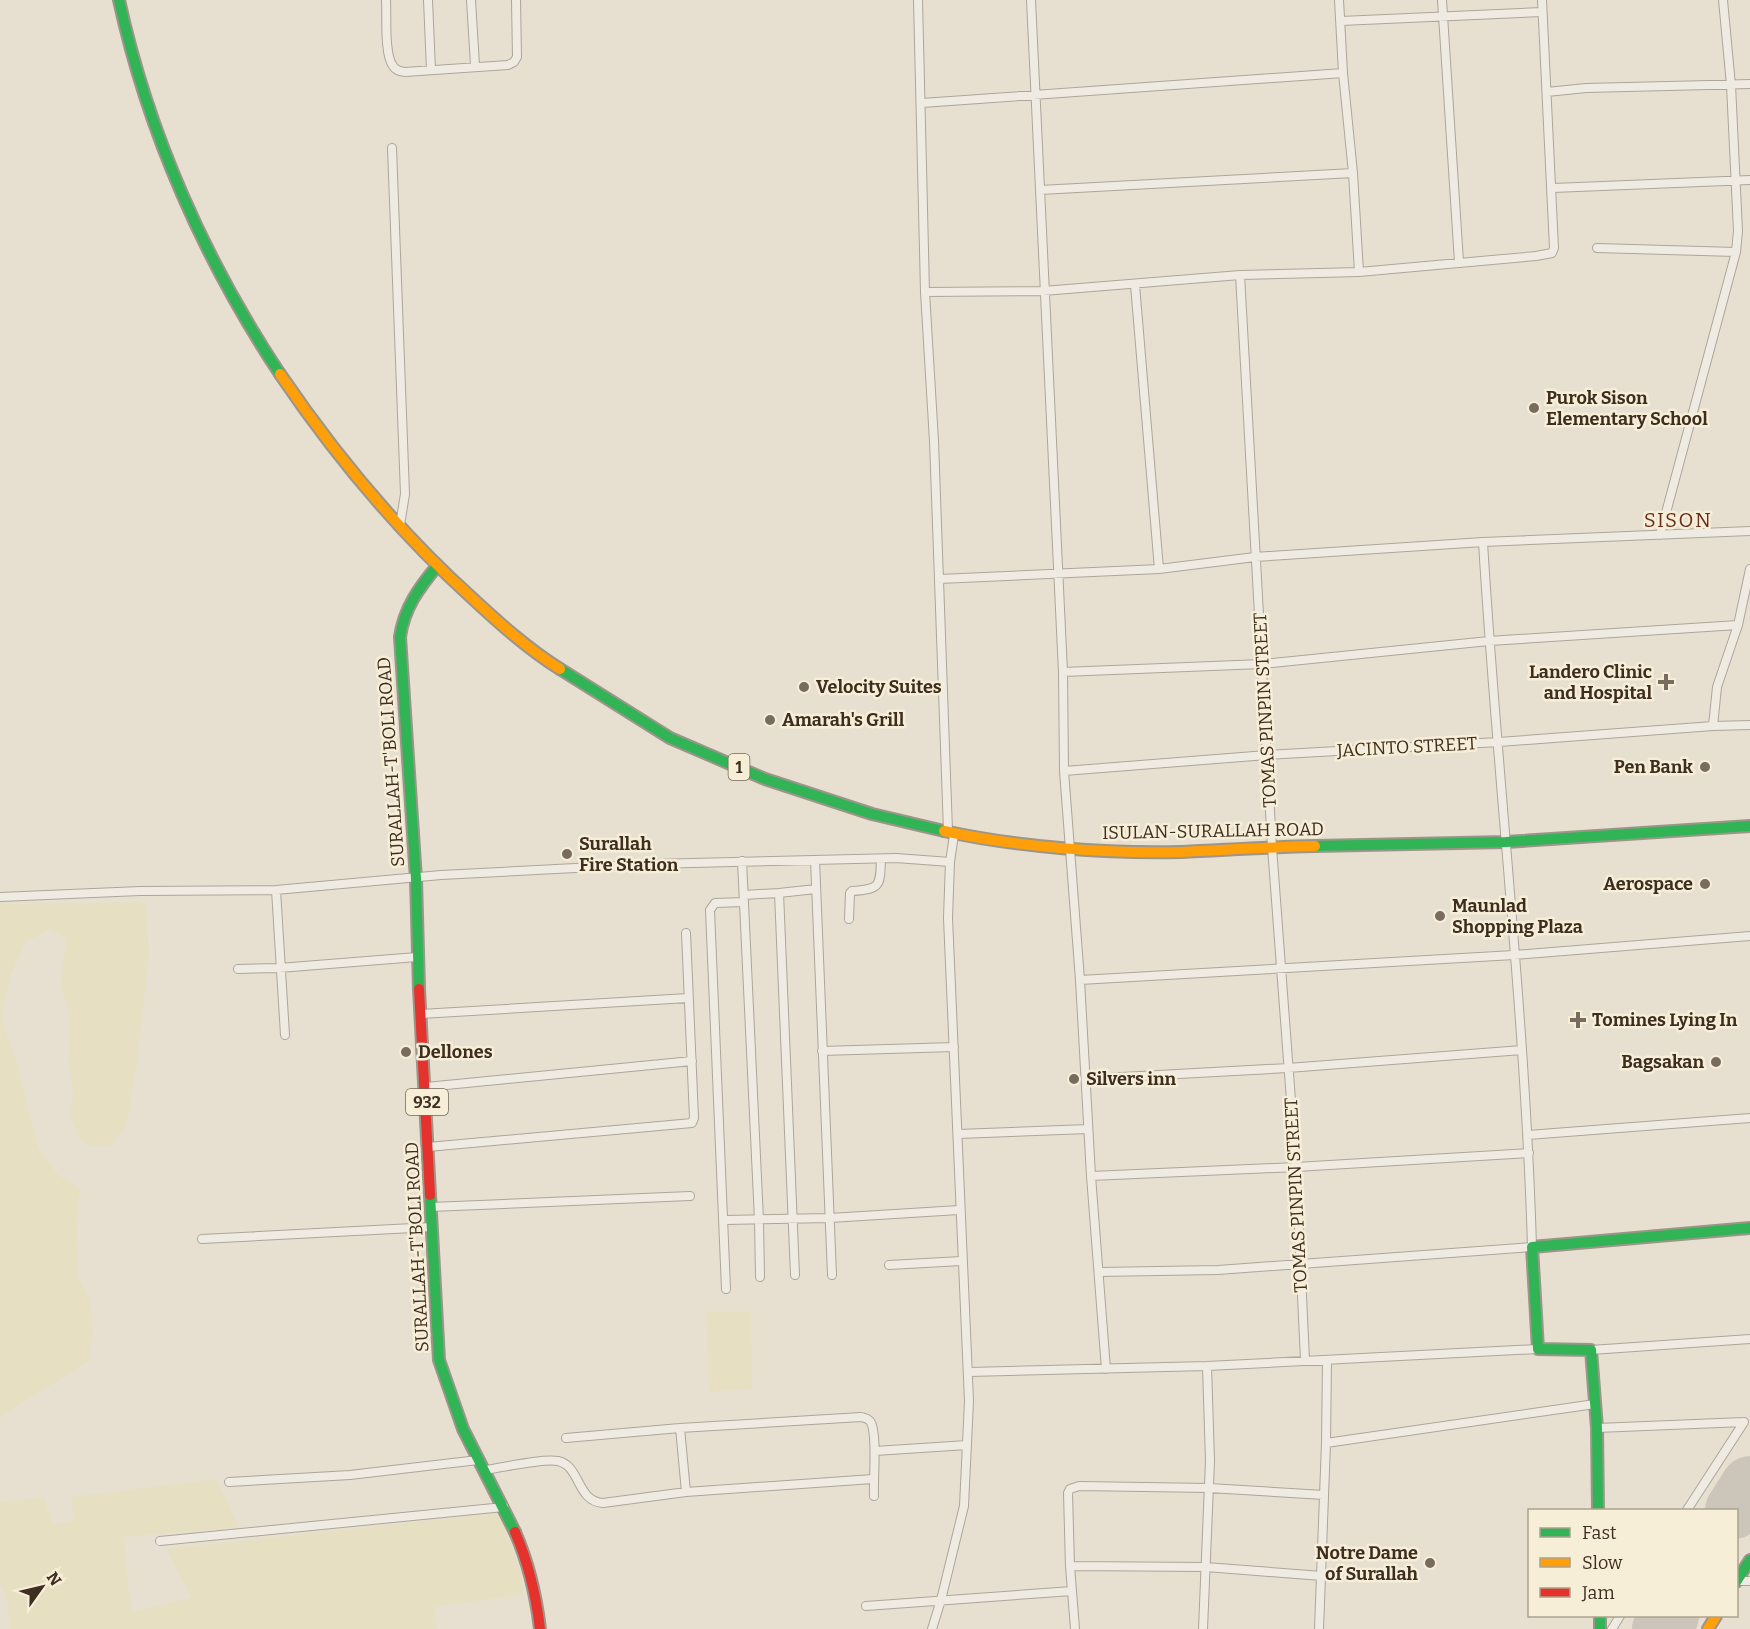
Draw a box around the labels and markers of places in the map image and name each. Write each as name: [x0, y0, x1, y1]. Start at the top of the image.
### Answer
place label: Purok Sison Elementary School: [1546, 387, 1708, 430]
marker: Purok Sison Elementary School: [1527, 401, 1541, 415]
place label: Landero Clinic and Hospital: [1529, 661, 1652, 704]
marker: Landero Clinic and Hospital: [1657, 673, 1675, 691]
place label: Velocity Suites: [816, 676, 942, 698]
marker: Velocity Suites: [797, 680, 811, 694]
place label: Amarah's Grill: [782, 709, 905, 731]
marker: Amarah's Grill: [763, 713, 777, 727]
place label: Pen Bank: [1614, 756, 1693, 778]
marker: Pen Bank: [1698, 760, 1712, 774]
place label: Surallah Fire Station: [579, 833, 679, 876]
marker: Surallah Fire Station: [560, 847, 574, 861]
place label: Aerospace: [1603, 873, 1693, 895]
marker: Aerospace: [1698, 877, 1712, 891]
place label: Maunlad Shopping Plaza: [1452, 895, 1583, 938]
marker: Maunlad Shopping Plaza: [1433, 909, 1447, 923]
place label: Tomines Lying In: [1592, 1009, 1738, 1031]
marker: Tomines Lying In: [1569, 1011, 1587, 1029]
place label: Dellones: [418, 1041, 493, 1063]
marker: Dellones: [399, 1045, 413, 1059]
place label: Bagsakan: [1621, 1051, 1704, 1073]
marker: Bagsakan: [1709, 1055, 1723, 1069]
place label: Silvers inn: [1086, 1068, 1177, 1090]
marker: Silvers inn: [1067, 1072, 1081, 1086]
place label: Notre Dame of Surallah: [1316, 1542, 1419, 1585]
marker: Notre Dame of Surallah: [1423, 1556, 1437, 1570]

